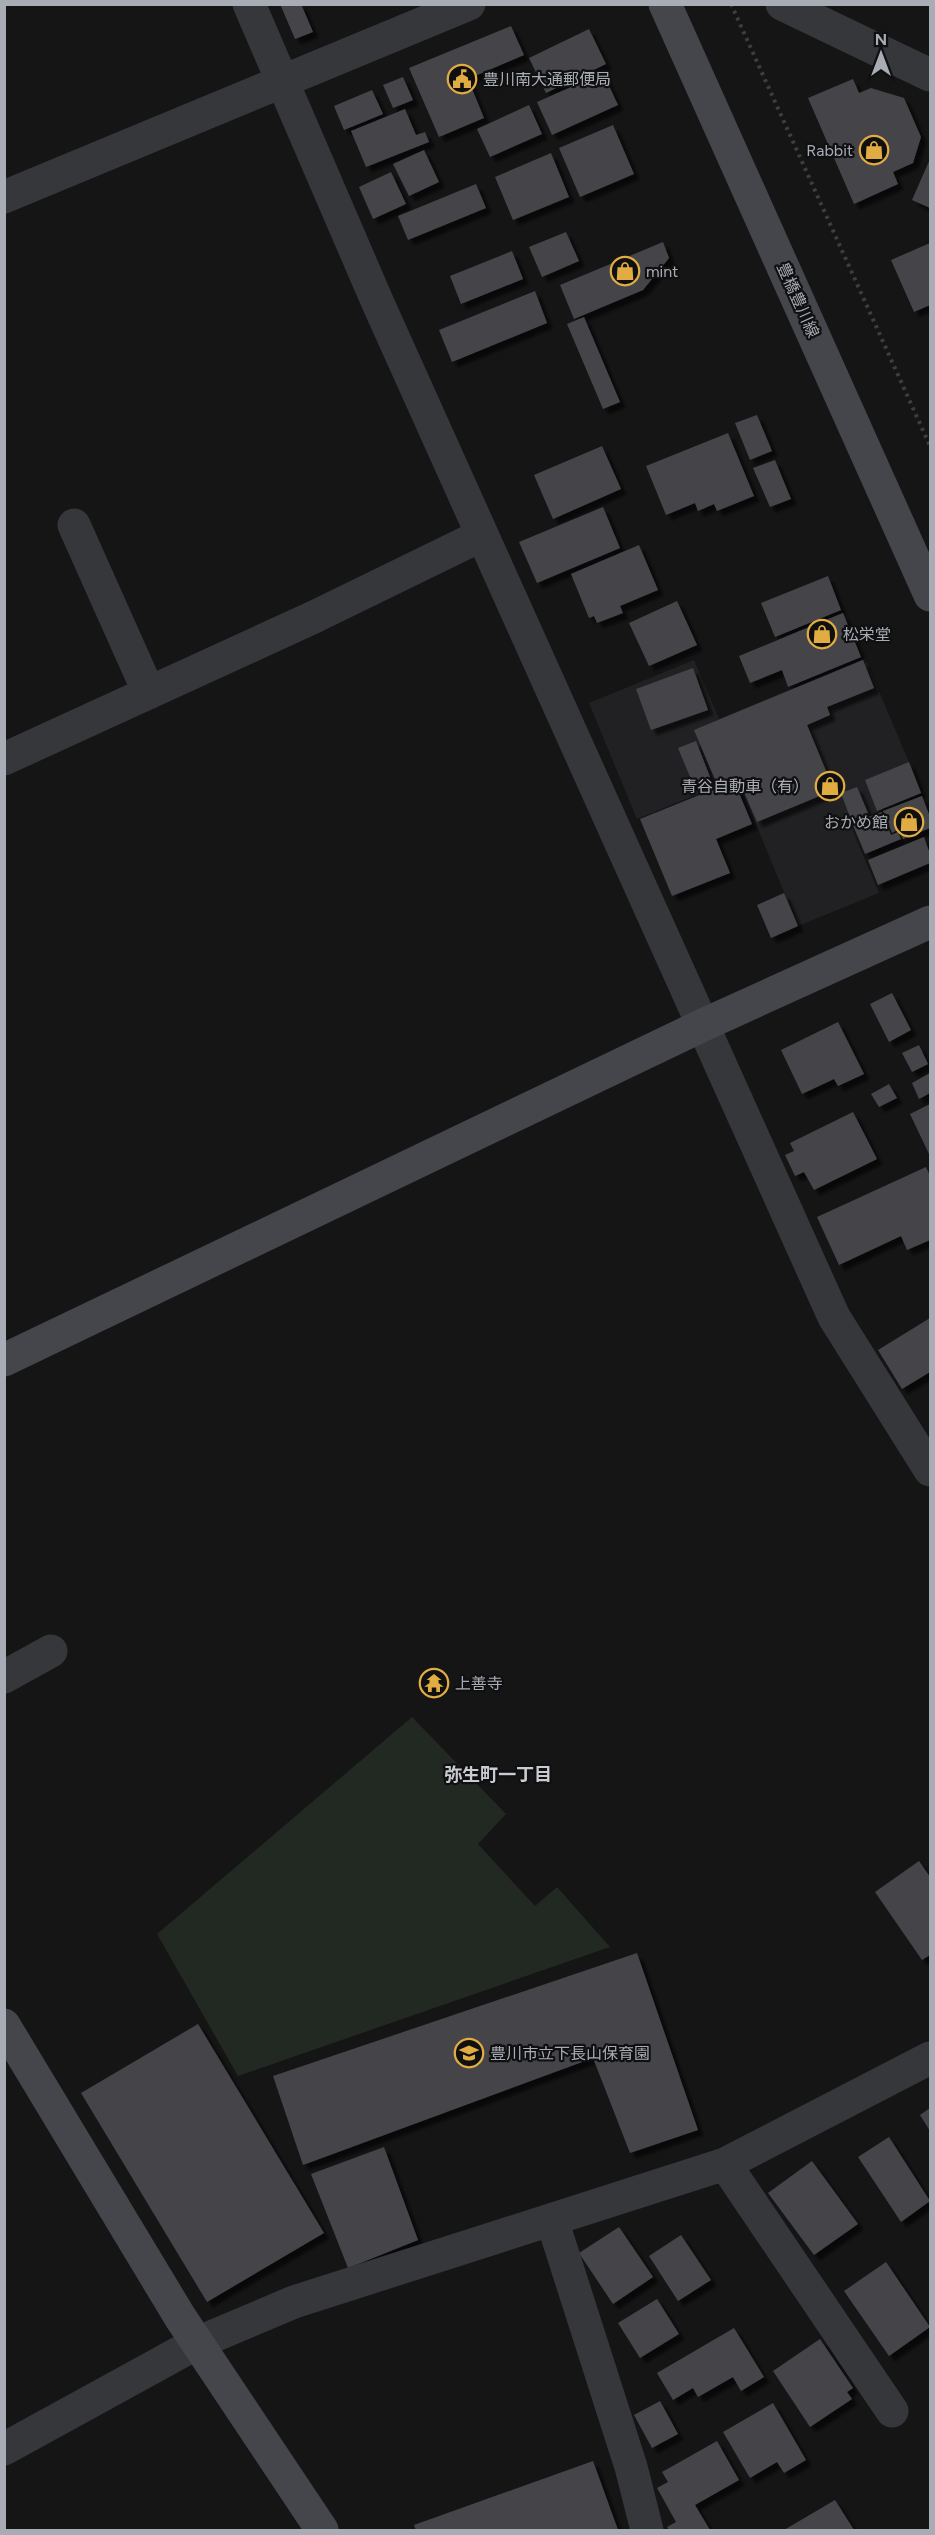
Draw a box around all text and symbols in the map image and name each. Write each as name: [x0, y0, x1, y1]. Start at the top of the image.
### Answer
north arrow: [851, 24, 911, 84]
text: N: [875, 30, 887, 49]
public building icon: 豊川南大通郵便局: [446, 63, 478, 95]
place label: 豊川南大通郵便局: [483, 70, 611, 89]
shop icon: Rabbit: [858, 134, 890, 166]
place label: Rabbit: [806, 141, 853, 160]
shop icon: mint: [609, 255, 641, 287]
street label: 豊橋豊川線: [773, 260, 823, 340]
place label: mint: [646, 262, 678, 281]
shop icon: 松栄堂: [806, 618, 838, 650]
place label: 松栄堂: [843, 625, 891, 644]
shop icon: 青谷自動車（有）: [814, 770, 846, 802]
place label: 青谷自動車（有）: [681, 777, 809, 796]
shop icon: おかめ館: [893, 806, 925, 838]
place label: おかめ館: [824, 813, 888, 832]
temple icon: 上善寺: [418, 1667, 450, 1699]
place label: 上善寺: [455, 1674, 503, 1693]
district label: 弥生町一丁目: [444, 1764, 552, 1786]
school or university icon: 豊川市立下長山保育園: [453, 2037, 485, 2069]
place label: 豊川市立下長山保育園: [490, 2044, 650, 2063]

